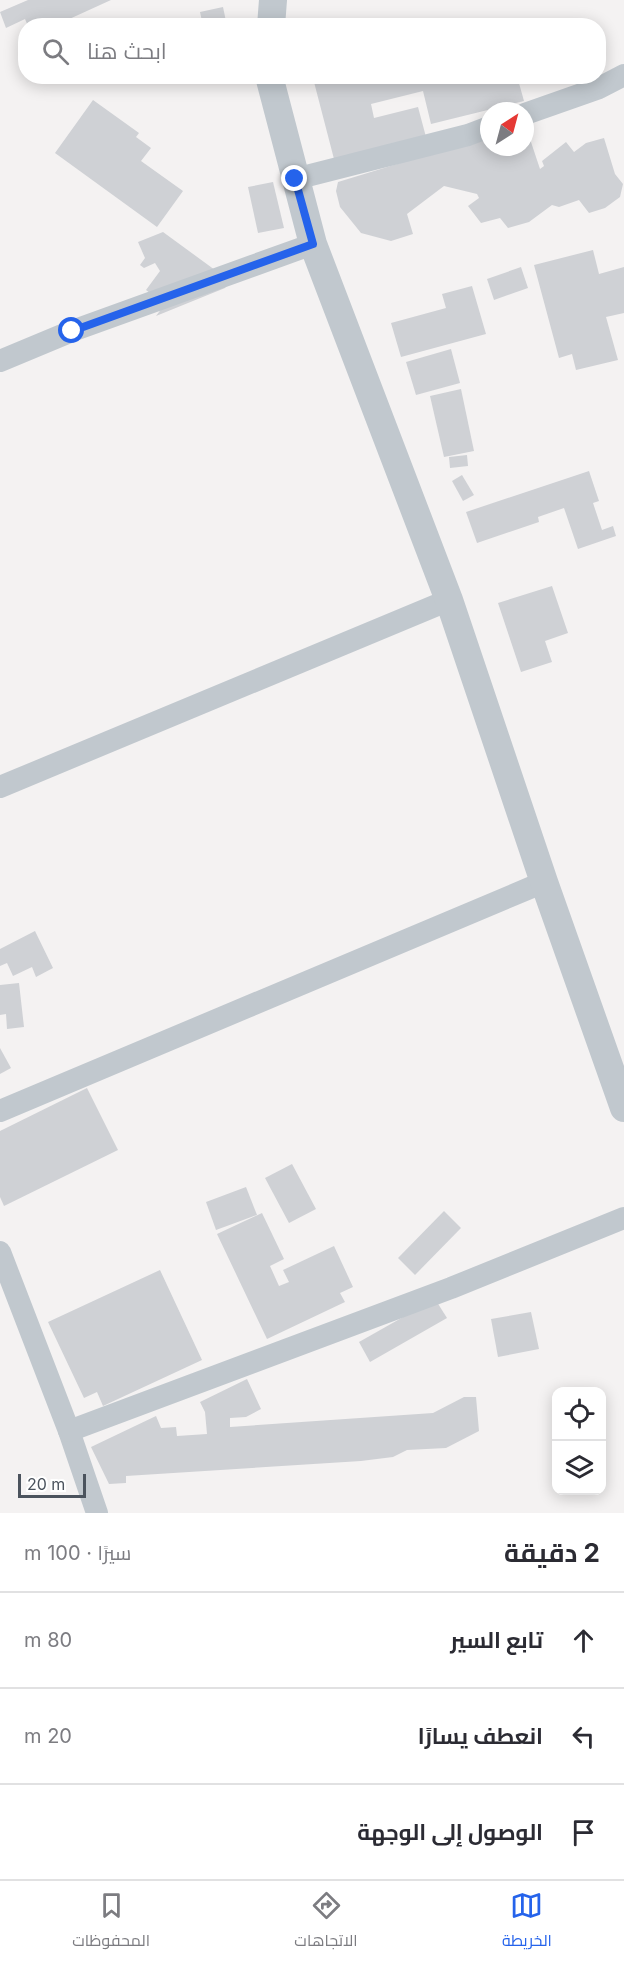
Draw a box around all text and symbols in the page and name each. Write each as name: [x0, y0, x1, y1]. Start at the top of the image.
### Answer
search box: [18, 18, 606, 84]
icon: search: [39, 35, 72, 68]
text: ابحث هنا: [87, 38, 167, 64]
north arrow: [480, 102, 534, 156]
route end: [281, 165, 307, 191]
route start: [58, 317, 84, 343]
map controls: [552, 1387, 606, 1495]
button: locate: [552, 1387, 606, 1441]
button: layers: [552, 1441, 606, 1495]
scale bar: [18, 1471, 86, 1498]
text: 20 m: [27, 1474, 65, 1494]
text: 2 دقيقة: [504, 1537, 600, 1568]
text: سيرًا · 100 m: [24, 1541, 131, 1565]
icon: ahead: [567, 1624, 600, 1657]
text: تابع السير: [450, 1627, 543, 1653]
text: 80 m: [24, 1628, 72, 1652]
icon: left: [567, 1720, 600, 1753]
text: انعطف يسارًا: [418, 1723, 543, 1749]
text: 20 m: [24, 1724, 72, 1748]
icon: arrive: [567, 1816, 600, 1849]
text: الوصول إلى الوجهة: [357, 1819, 543, 1845]
tab: المحفوظات: [72, 1889, 150, 1955]
tab: الاتجاهات: [294, 1889, 358, 1955]
tab: الخريطة: [502, 1889, 552, 1955]

